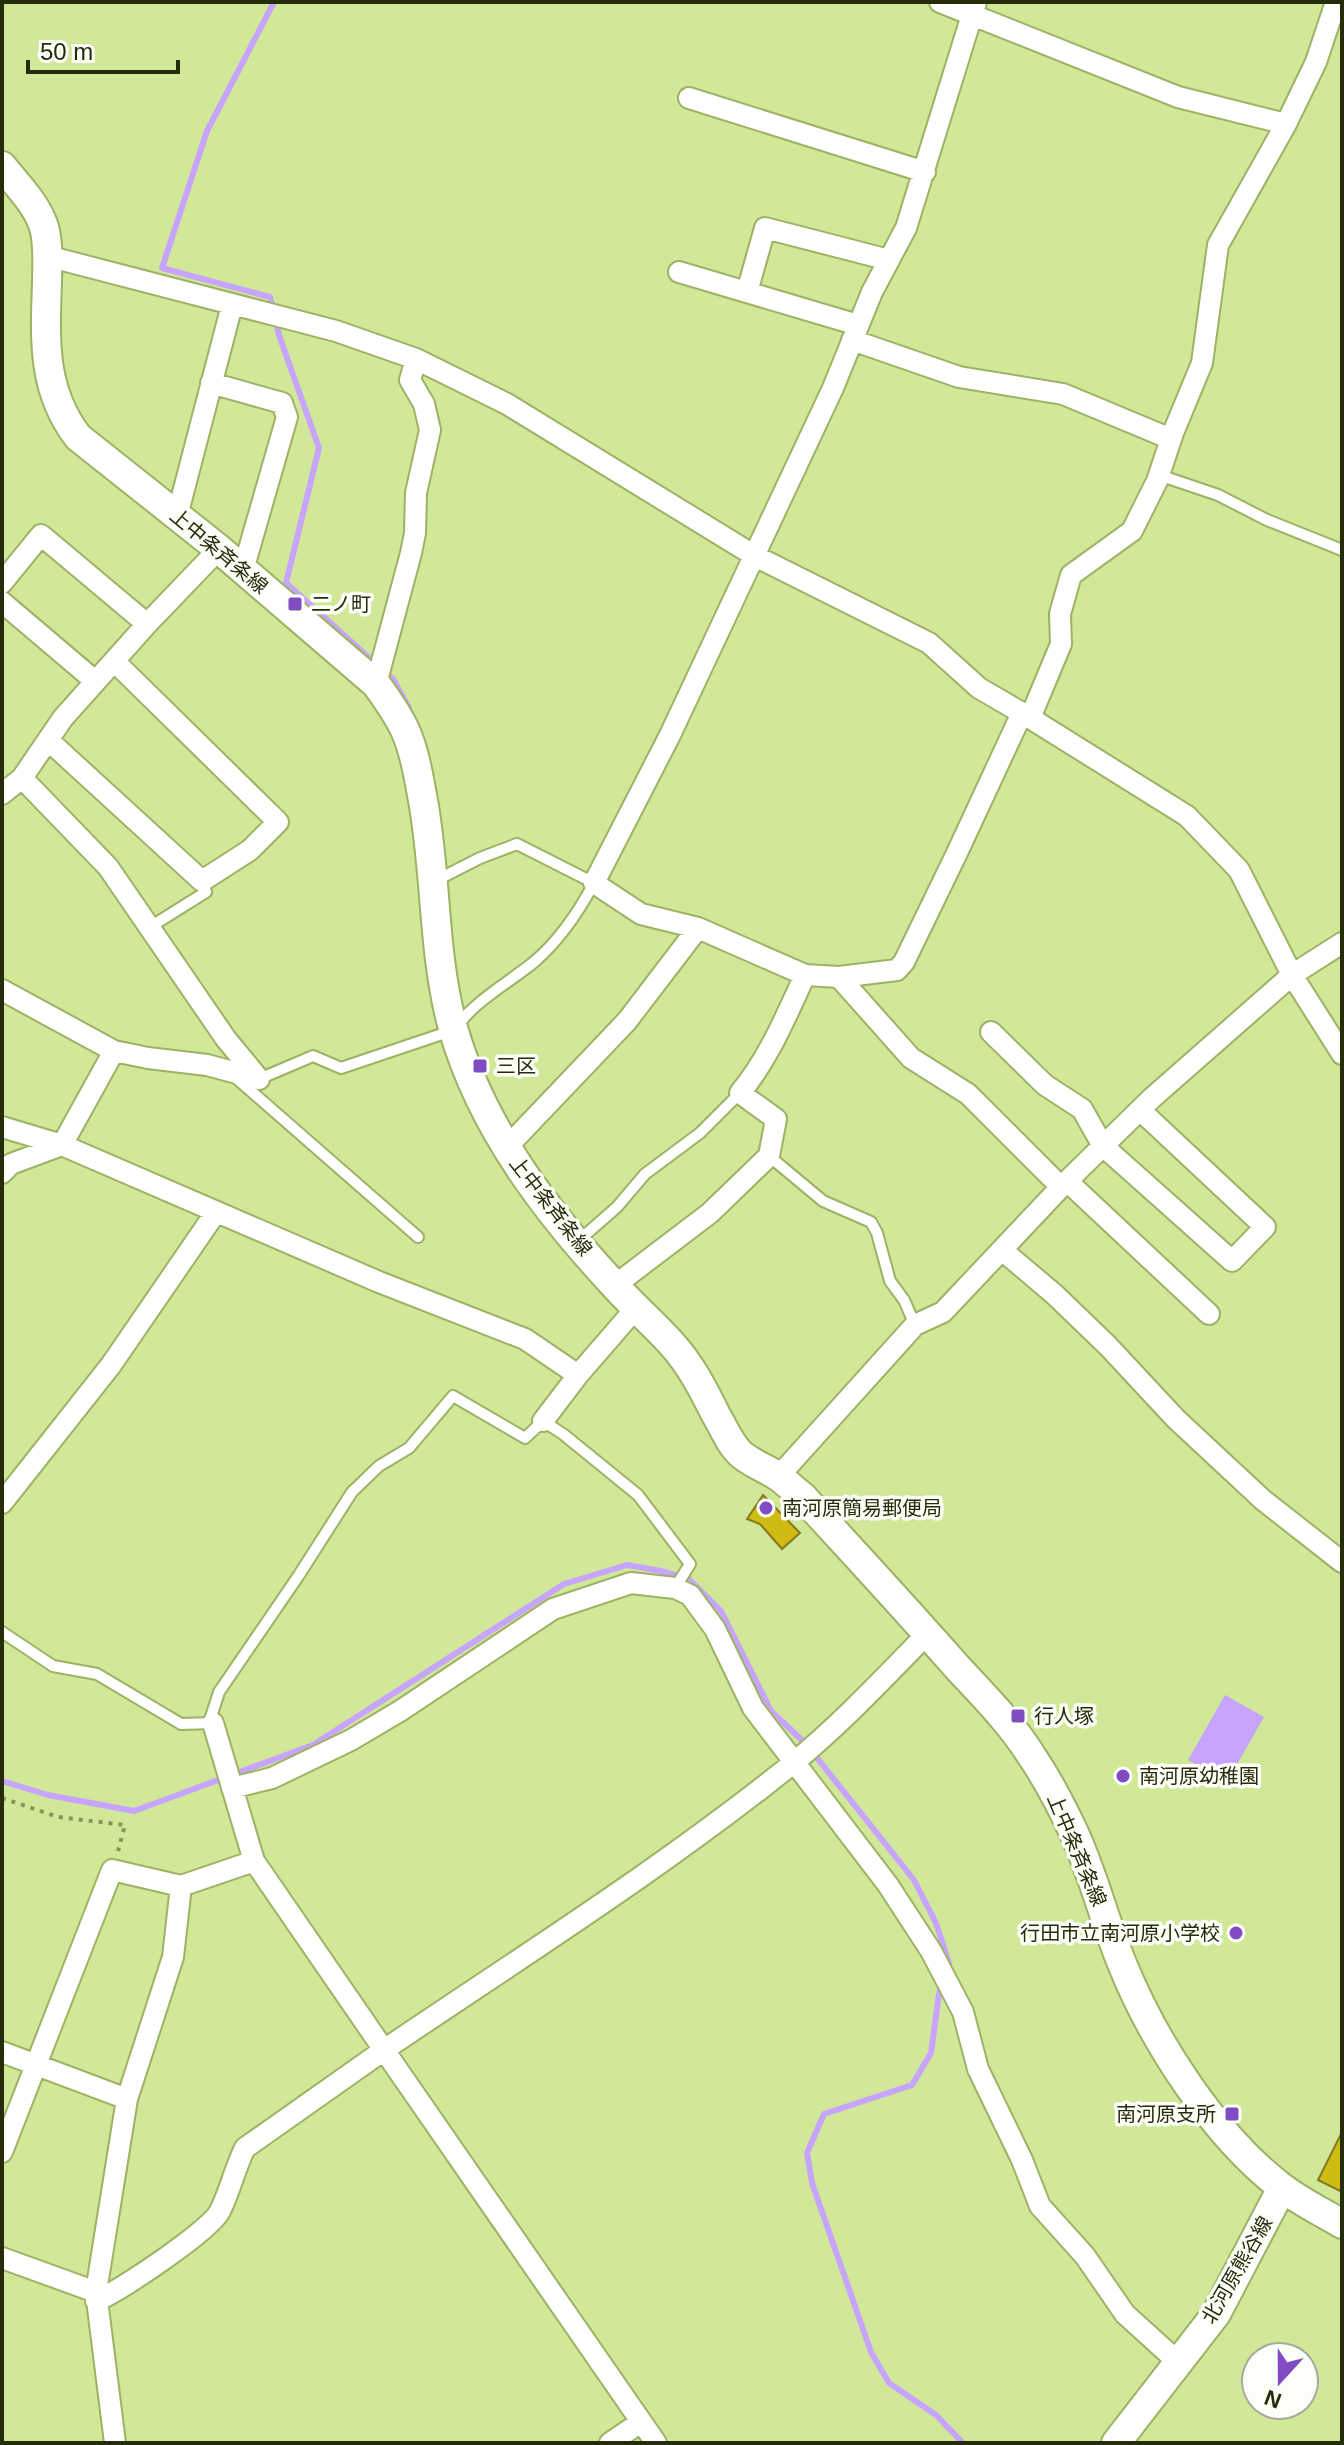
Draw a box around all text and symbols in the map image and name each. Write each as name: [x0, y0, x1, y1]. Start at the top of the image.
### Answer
scale bar: [28, 24, 178, 74]
text: 50 m: [40, 38, 93, 65]
street label: 上中条斉条線: [166, 504, 272, 598]
place label: 二ノ町: [311, 593, 371, 615]
marker: 二ノ町: [286, 595, 304, 613]
place label: 三区: [496, 1055, 536, 1077]
marker: 三区: [471, 1057, 489, 1075]
street label: 上中条斉条線: [505, 1152, 597, 1260]
place label: 南河原簡易郵便局: [782, 1497, 942, 1519]
marker: 南河原簡易郵便局: [757, 1499, 775, 1517]
place label: 行人塚: [1034, 1705, 1094, 1727]
marker: 行人塚: [1009, 1707, 1027, 1725]
place label: 南河原幼稚園: [1139, 1765, 1259, 1787]
marker: 南河原幼稚園: [1114, 1767, 1132, 1785]
street label: 上中条斉条線: [1043, 1790, 1111, 1910]
place label: 行田市立南河原小学校: [1020, 1922, 1220, 1944]
marker: 行田市立南河原小学校: [1227, 1924, 1245, 1942]
place label: 南河原支所: [1116, 2103, 1216, 2125]
marker: 南河原支所: [1223, 2105, 1241, 2123]
street label: 北河原熊谷線: [1197, 2213, 1277, 2327]
north arrow: [1240, 2341, 1320, 2421]
text: N: [1261, 2385, 1285, 2414]

